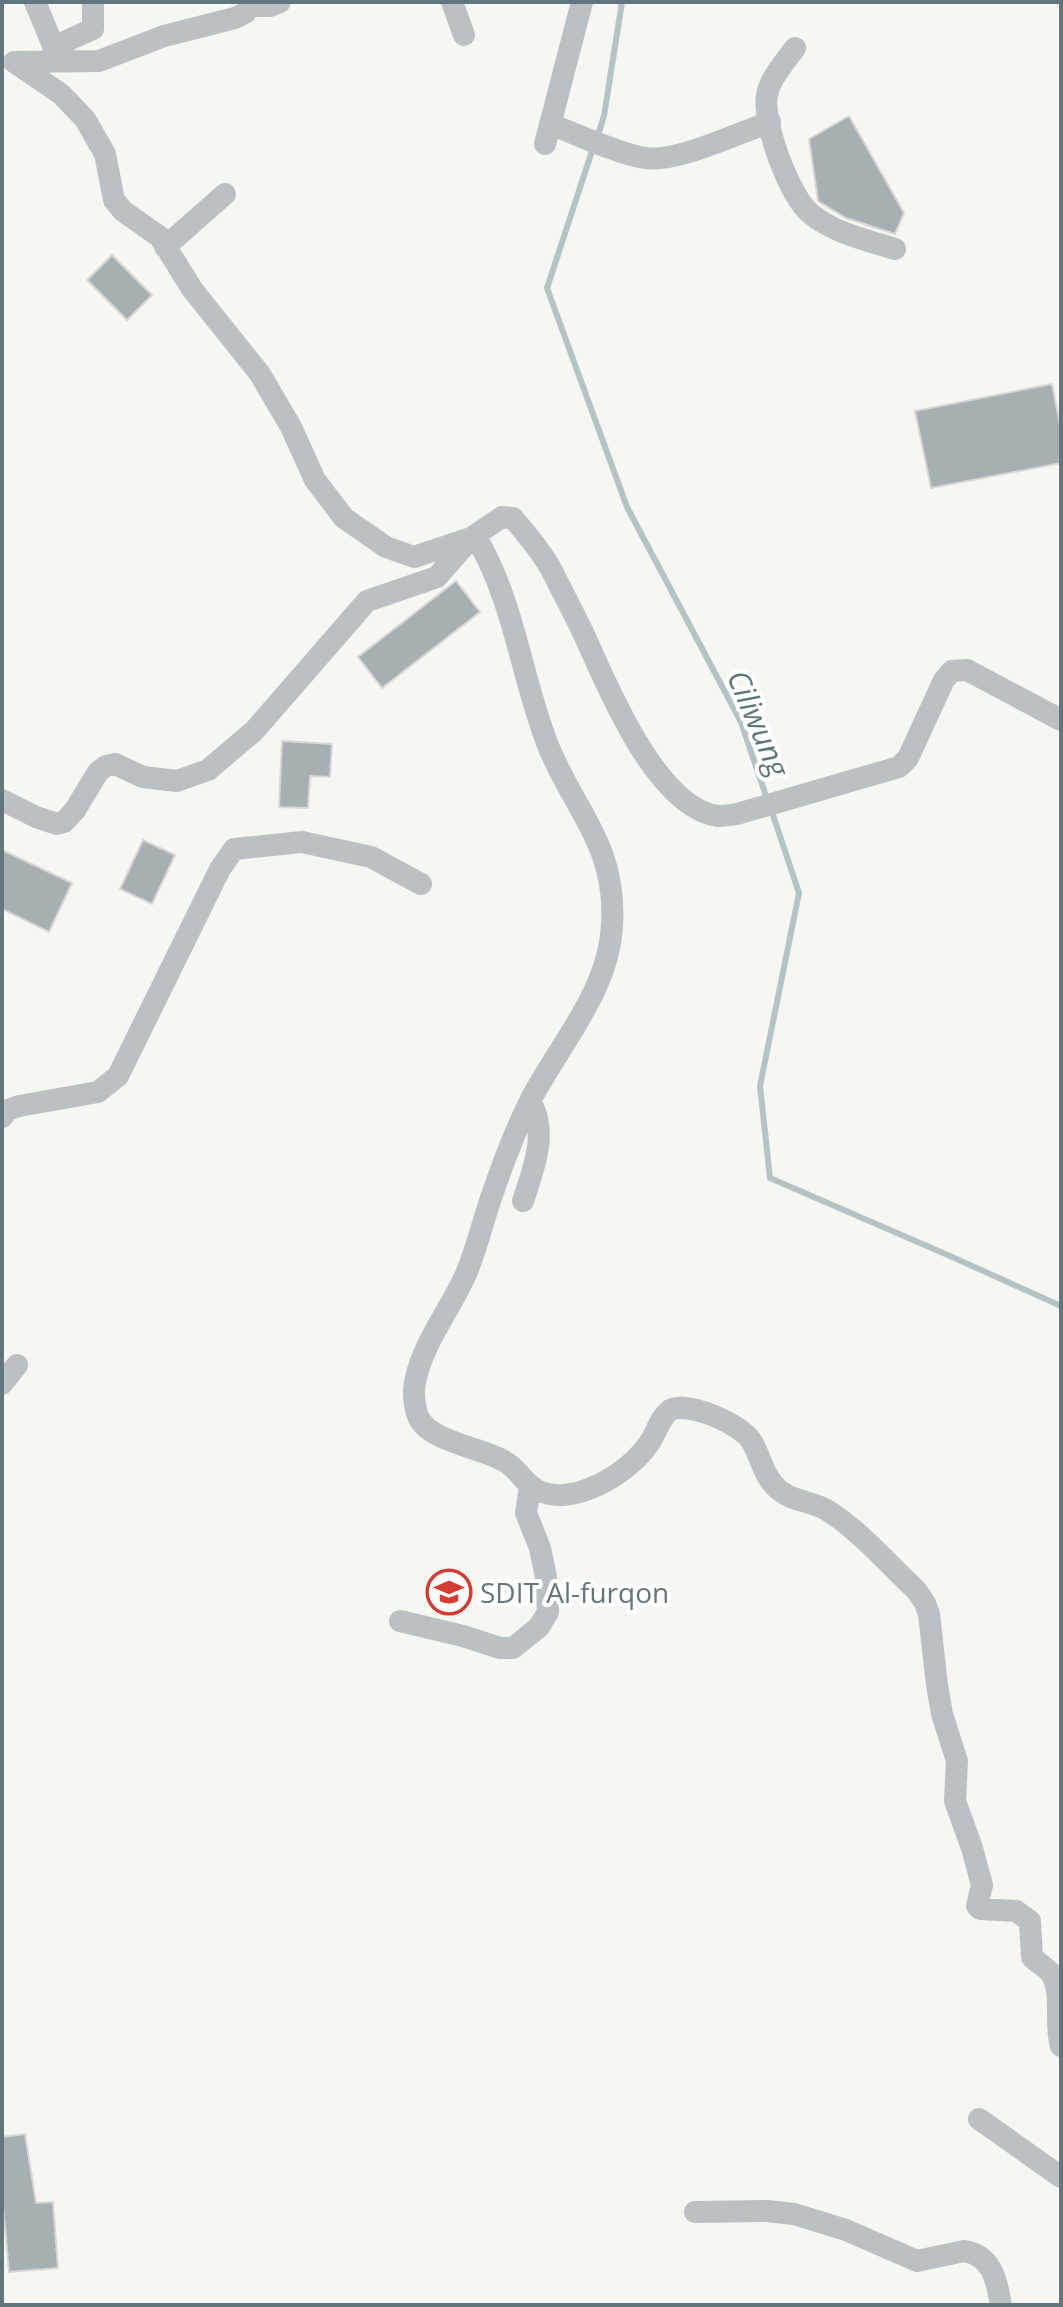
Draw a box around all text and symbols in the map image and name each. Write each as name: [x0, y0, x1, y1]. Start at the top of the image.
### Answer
water label: Ciliwung: [718, 663, 800, 784]
school or university icon: SDIT Al-furqon: [425, 1568, 473, 1616]
place label: SDIT Al-furqon: [480, 1573, 669, 1611]

